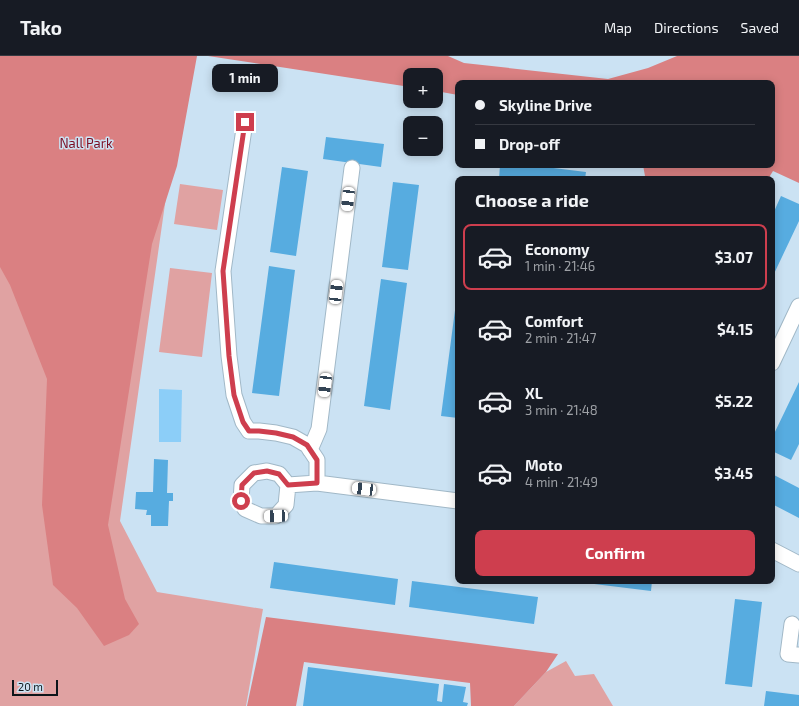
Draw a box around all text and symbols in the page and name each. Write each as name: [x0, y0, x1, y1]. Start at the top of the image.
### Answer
text: Tako: [20, 16, 62, 39]
text: Map: [604, 19, 632, 36]
text: Directions: [654, 19, 719, 36]
text: Saved: [741, 19, 779, 36]
callout: 1 min: [212, 64, 278, 92]
map controls: [403, 68, 443, 156]
button: +: [403, 68, 443, 108]
text: 1 min: [229, 70, 261, 86]
text: Skyline Drive: [499, 96, 592, 114]
route end: [236, 113, 254, 131]
button: −: [403, 116, 443, 156]
park label: Nall Park: [59, 135, 113, 151]
text: Drop-off: [499, 135, 560, 153]
car: [341, 186, 355, 212]
text: Choose a ride: [475, 189, 589, 211]
icon: car: [477, 239, 513, 275]
text: Economy: [525, 240, 590, 258]
text: $3.07: [715, 248, 753, 266]
text: 1 min · 21:46: [525, 258, 595, 274]
car: [329, 279, 343, 305]
icon: car: [477, 311, 513, 347]
text: Comfort: [525, 312, 583, 330]
text: $4.15: [717, 320, 753, 338]
text: 2 min · 21:47: [525, 330, 596, 346]
car: [318, 372, 332, 398]
icon: car: [477, 383, 513, 419]
text: XL: [525, 384, 543, 402]
text: $5.22: [715, 392, 753, 410]
text: 3 min · 21:48: [525, 402, 598, 418]
icon: car: [477, 455, 513, 491]
text: Moto: [525, 456, 563, 474]
text: $3.45: [714, 464, 753, 482]
text: 4 min · 21:49: [525, 474, 598, 490]
car: [351, 482, 377, 496]
route start: [232, 492, 250, 510]
car: [264, 510, 288, 522]
button: Confirm: [475, 530, 755, 576]
scale bar: [12, 678, 58, 697]
text: 20 m: [18, 680, 43, 693]

